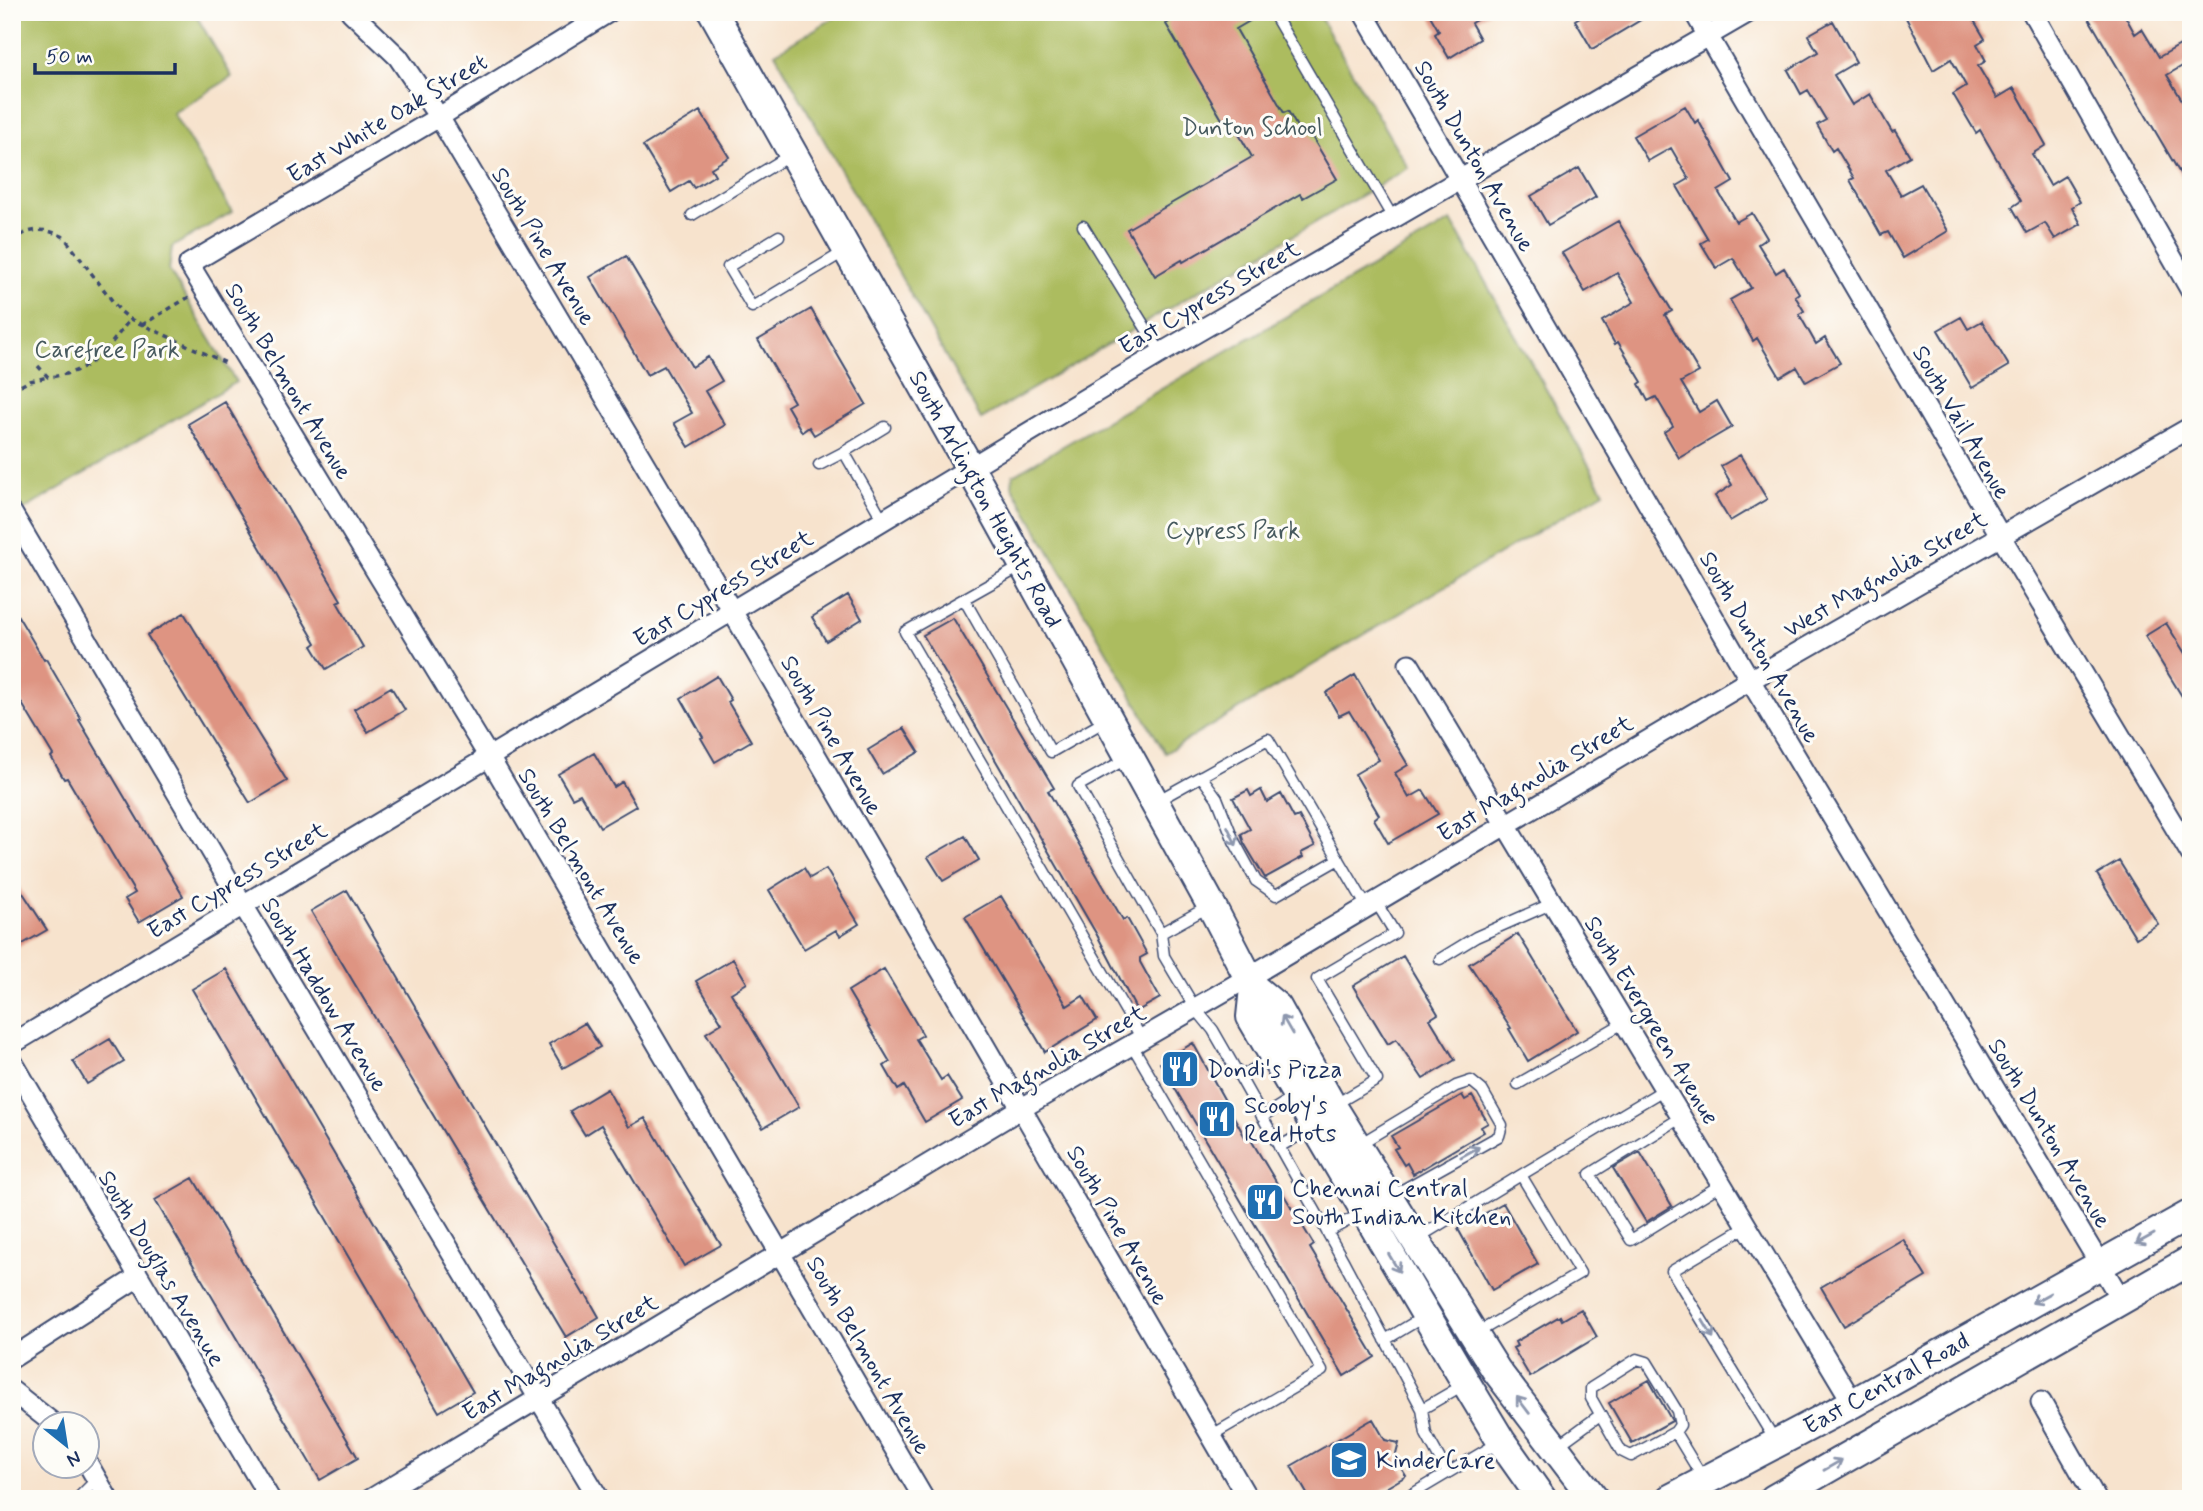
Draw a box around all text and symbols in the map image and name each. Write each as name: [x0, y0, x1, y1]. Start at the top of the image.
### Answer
scale bar: [35, 32, 175, 76]
text: 50 m: [46, 43, 93, 71]
street label: East White Oak Street: [282, 47, 494, 191]
street label: South Dunton Avenue: [1406, 55, 1541, 258]
park label: Dunton School: [1181, 113, 1323, 144]
street label: South Pine Avenue: [483, 162, 602, 332]
street label: East Cypress Street: [1114, 234, 1306, 363]
street label: South Belmont Avenue: [217, 278, 359, 486]
park label: Carefree Park: [34, 335, 180, 366]
street label: South Vail Avenue: [1904, 340, 2017, 505]
street label: South Arlington Heights Road: [898, 366, 1068, 635]
street label: West Magnolia Street: [1779, 504, 1994, 649]
park label: Cypress Park: [1166, 516, 1300, 547]
street label: East Cypress Street: [628, 523, 819, 655]
street label: South Dunton Avenue: [1691, 546, 1826, 749]
street label: South Pine Avenue: [772, 650, 889, 821]
street label: East Magnolia Street: [1432, 709, 1641, 853]
street label: South Belmont Avenue: [510, 763, 652, 971]
street label: East Cypress Street: [142, 815, 333, 947]
one-way arrow: [1226, 825, 1239, 846]
street label: South Haddow Avenue: [253, 892, 394, 1098]
street label: South Evergreen Avenue: [1574, 911, 1725, 1132]
street label: East Magnolia Street: [944, 998, 1153, 1139]
one-way arrow: [1280, 1016, 1294, 1036]
street label: South Dunton Avenue: [1980, 1033, 2118, 1234]
restaurant icon: Dondi's Pizza: [1159, 1048, 1201, 1090]
place label: Dondi's Pizza: [1207, 1055, 1342, 1086]
place label: Scooby's Red Hots: [1244, 1091, 1337, 1150]
restaurant icon: Scooby's Red Hots: [1196, 1098, 1238, 1140]
street label: South Pine Avenue: [1058, 1140, 1175, 1311]
one-way arrow: [1460, 1145, 1480, 1159]
street label: South Douglas Avenue: [87, 1165, 232, 1374]
place label: Chennai Central South Indian Kitchen: [1292, 1174, 1511, 1233]
restaurant icon: Chennai Central South Indian Kitchen: [1244, 1181, 1286, 1223]
one-way arrow: [2136, 1232, 2156, 1246]
street label: South Belmont Avenue: [798, 1251, 937, 1461]
one-way arrow: [1387, 1252, 1401, 1272]
street label: East Magnolia Street: [457, 1288, 666, 1432]
one-way arrow: [2031, 1291, 2051, 1305]
one-way arrow: [1701, 1319, 1715, 1339]
street label: East Central Road: [1798, 1326, 1975, 1443]
one-way arrow: [1516, 1397, 1531, 1415]
north arrow: [32, 1410, 102, 1480]
school or university icon: KinderCare: [1328, 1439, 1370, 1481]
text: N: [62, 1444, 85, 1472]
place label: KinderCare: [1376, 1446, 1495, 1477]
one-way arrow: [1823, 1458, 1843, 1472]

